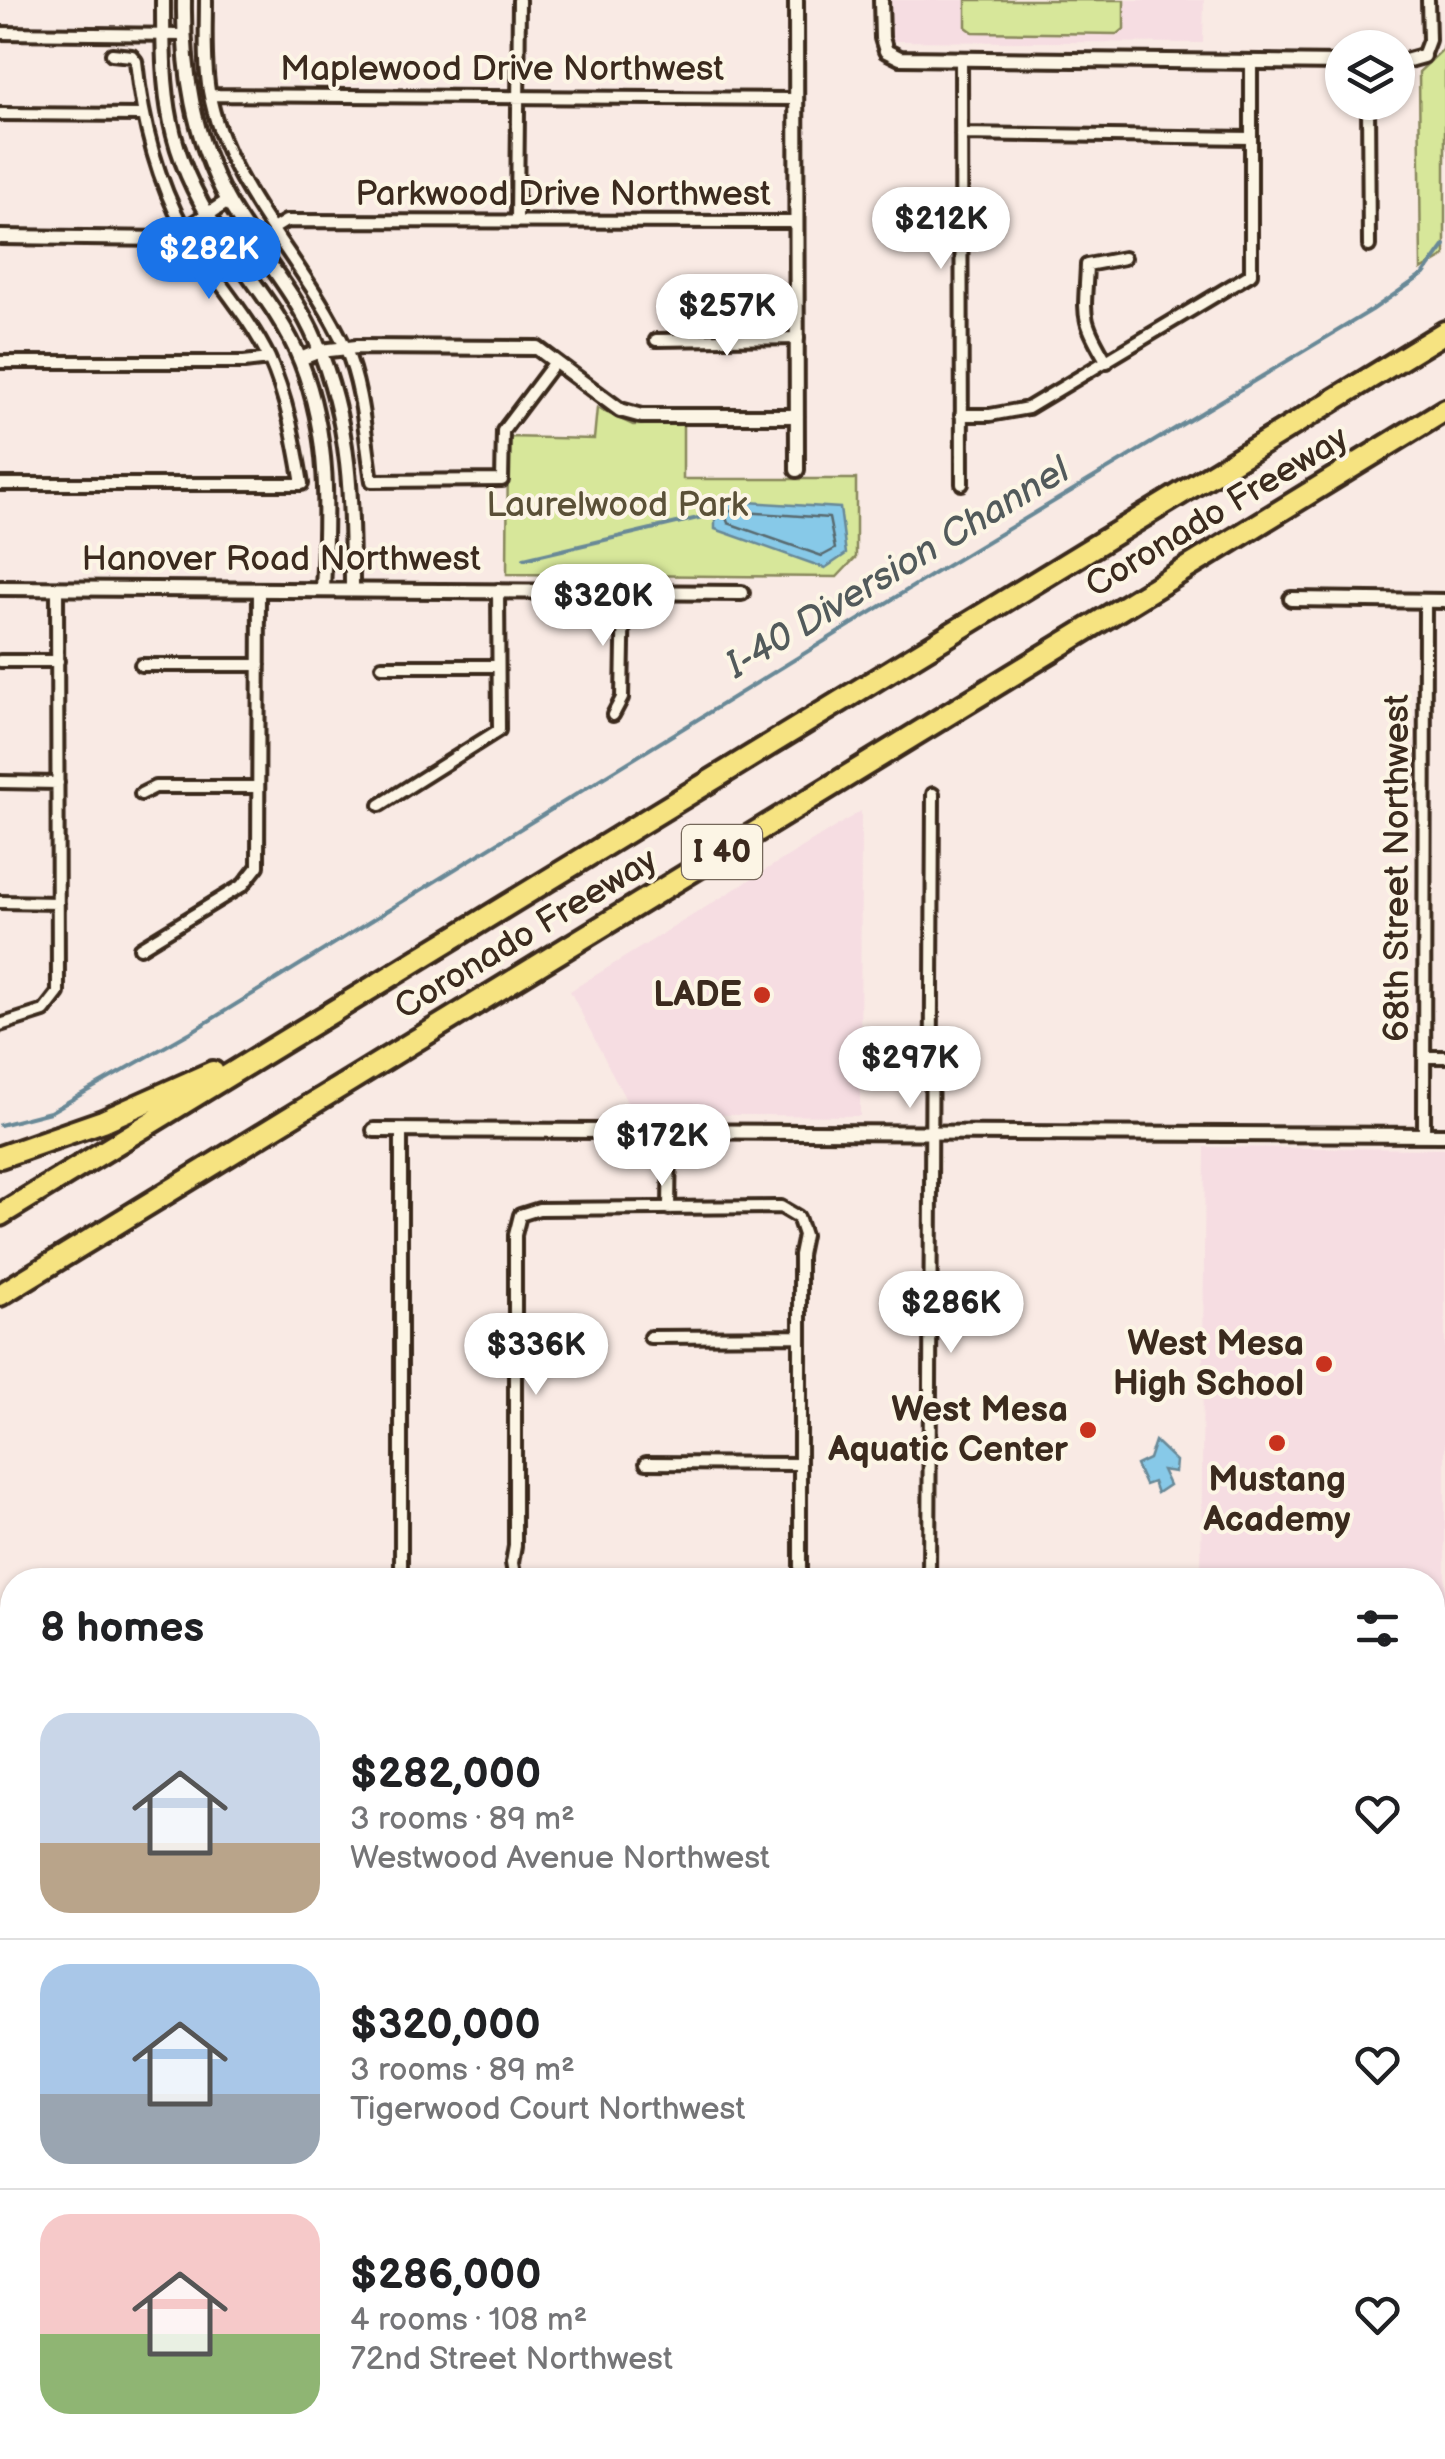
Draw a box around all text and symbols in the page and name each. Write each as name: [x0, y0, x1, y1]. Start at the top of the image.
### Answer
map controls: [1325, 30, 1415, 120]
button: layers: [1325, 30, 1415, 120]
street label: Maplewood Drive Northwest: [280, 48, 724, 91]
street label: Parkwood Drive Northwest: [355, 173, 771, 216]
pin: $212K: [871, 187, 1011, 272]
text: $212K: [894, 200, 988, 239]
pin: $282K: [139, 217, 279, 302]
text: $282K: [159, 230, 259, 269]
pin: $257K: [657, 274, 797, 359]
text: $257K: [678, 287, 776, 326]
street label: Coronado Freeway: [1078, 417, 1356, 607]
water label: I-40 Diversion Channel: [717, 447, 1079, 689]
park label: Laurelwood Park: [486, 484, 749, 527]
street label: Hanover Road Northwest: [81, 538, 481, 581]
pin: $320K: [533, 564, 673, 649]
text: $320K: [553, 577, 653, 616]
street label: 68th Street Northwest: [1376, 694, 1419, 1042]
road number: I 40: [682, 825, 762, 879]
street label: Coronado Freeway: [387, 839, 665, 1029]
place label: LADE: [653, 974, 742, 1017]
marker: LADE: [751, 984, 773, 1006]
pin: $297K: [840, 1026, 980, 1111]
text: $297K: [861, 1039, 959, 1078]
pin: $172K: [592, 1104, 732, 1189]
text: $172K: [615, 1117, 709, 1156]
pin: $286K: [881, 1271, 1021, 1356]
text: $286K: [901, 1284, 1001, 1323]
pin: $336K: [466, 1313, 606, 1398]
place label: West Mesa High School: [1113, 1323, 1304, 1406]
text: $336K: [486, 1326, 586, 1365]
marker: West Mesa High School: [1313, 1353, 1335, 1375]
place label: West Mesa Aquatic Center: [827, 1389, 1069, 1472]
marker: West Mesa Aquatic Center: [1077, 1419, 1099, 1441]
marker: Mustang Academy: [1266, 1432, 1288, 1454]
place label: Mustang Academy: [1202, 1459, 1351, 1542]
icon: filters: [1350, 1601, 1405, 1656]
text: 8 homes: [40, 1603, 204, 1654]
text: $282,000: [350, 1749, 541, 1800]
icon: home: [120, 1753, 240, 1873]
icon: heart: [1350, 1786, 1405, 1841]
text: 3 rooms · 89 m²: [350, 1800, 575, 1839]
text: Westwood Avenue Northwest: [350, 1839, 770, 1878]
text: $320,000: [350, 2000, 541, 2051]
icon: home: [120, 2004, 240, 2124]
icon: heart: [1350, 2037, 1405, 2092]
text: 3 rooms · 89 m²: [350, 2051, 575, 2090]
text: Tigerwood Court Northwest: [350, 2090, 745, 2129]
text: $286,000: [350, 2250, 541, 2301]
icon: home: [120, 2254, 240, 2374]
icon: heart: [1350, 2287, 1405, 2342]
text: 4 rooms · 108 m²: [350, 2301, 587, 2340]
text: 72nd Street Northwest: [350, 2340, 673, 2379]

